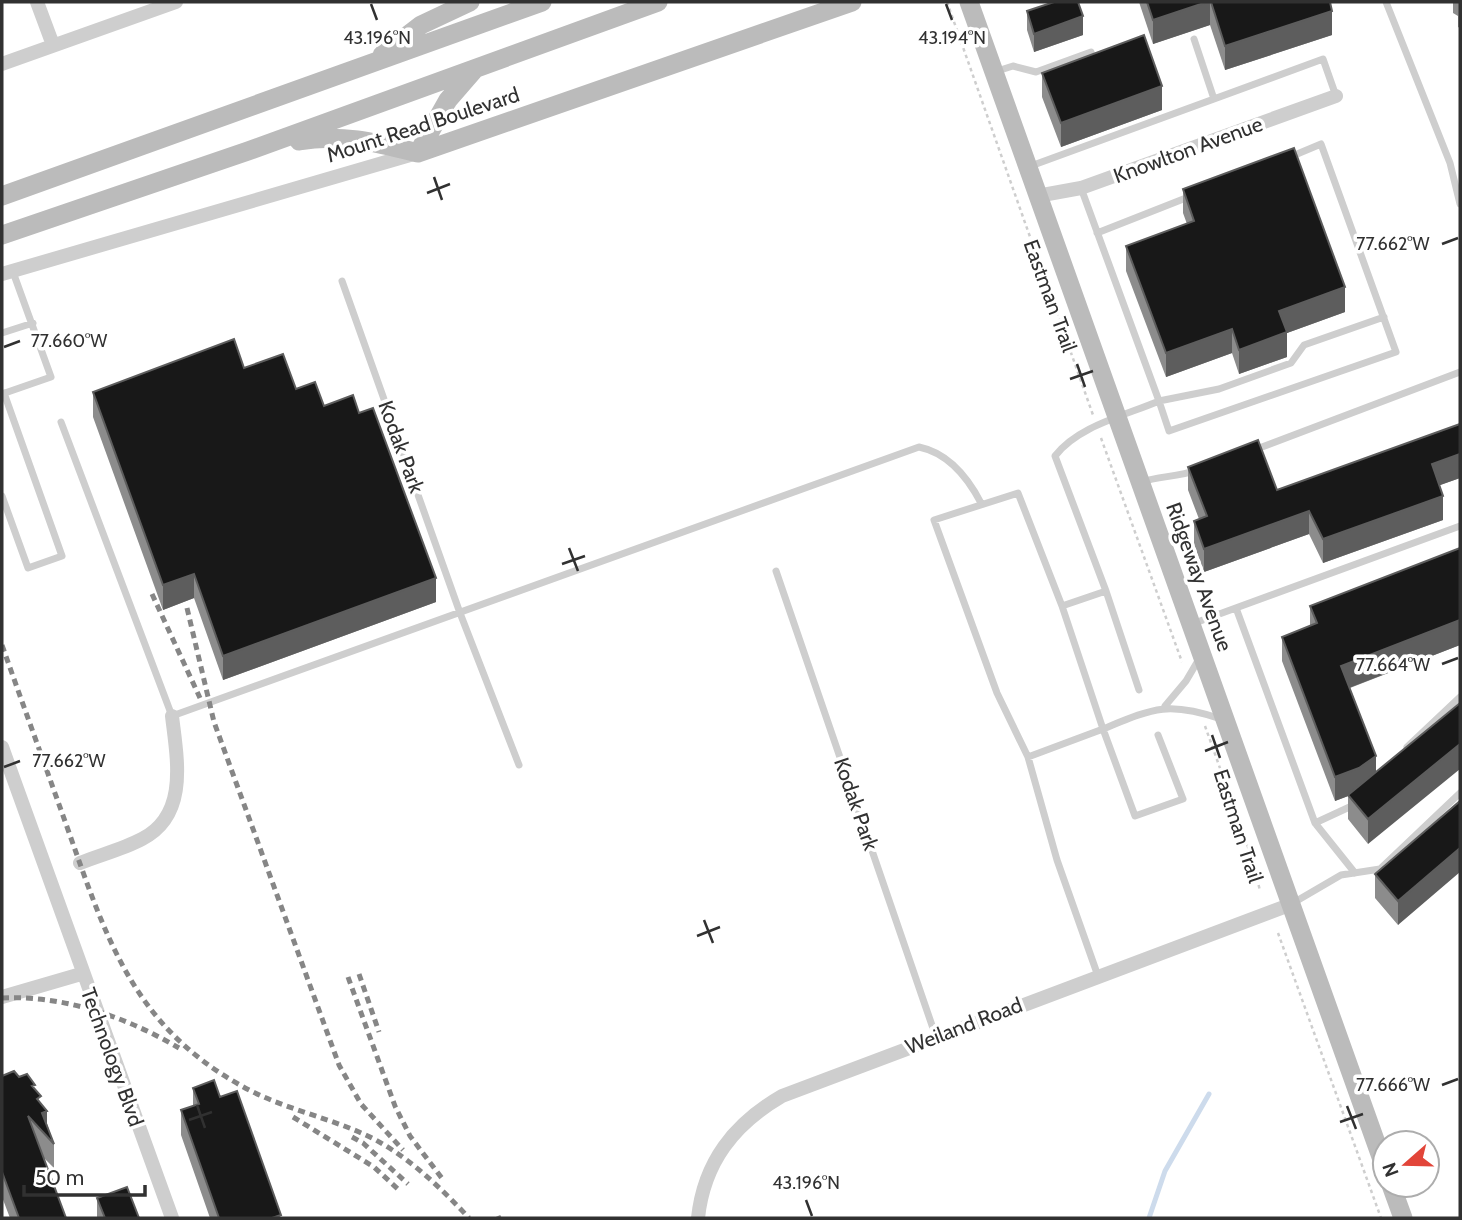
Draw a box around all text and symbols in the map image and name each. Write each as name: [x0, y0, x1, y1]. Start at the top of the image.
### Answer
text: 43.196°N: [343, 27, 411, 49]
text: 43.194°N: [918, 27, 986, 49]
street label: Mount Read Boulevard: [323, 82, 522, 167]
street label: Knowlton Avenue: [1110, 111, 1266, 188]
text: 77.662°W: [1356, 233, 1430, 255]
street label: Eastman Trail: [1019, 236, 1082, 355]
text: 77.660°W: [31, 330, 107, 352]
street label: Kodak Park: [373, 397, 430, 497]
street label: Ridgeway Avenue: [1161, 499, 1238, 655]
text: 77.664°W: [1356, 654, 1430, 676]
text: 77.662°W: [32, 750, 106, 772]
street label: Kodak Park: [829, 754, 884, 854]
street label: Eastman Trail: [1208, 766, 1269, 886]
street label: Technology Blvd: [76, 984, 149, 1130]
street label: Weiland Road: [902, 992, 1026, 1059]
text: 77.666°W: [1356, 1074, 1430, 1096]
north arrow: [1371, 1129, 1441, 1199]
scale bar: [24, 1154, 145, 1198]
text: N: [1377, 1159, 1404, 1180]
text: 50 m: [35, 1165, 84, 1190]
text: 43.196°N: [772, 1172, 840, 1194]

